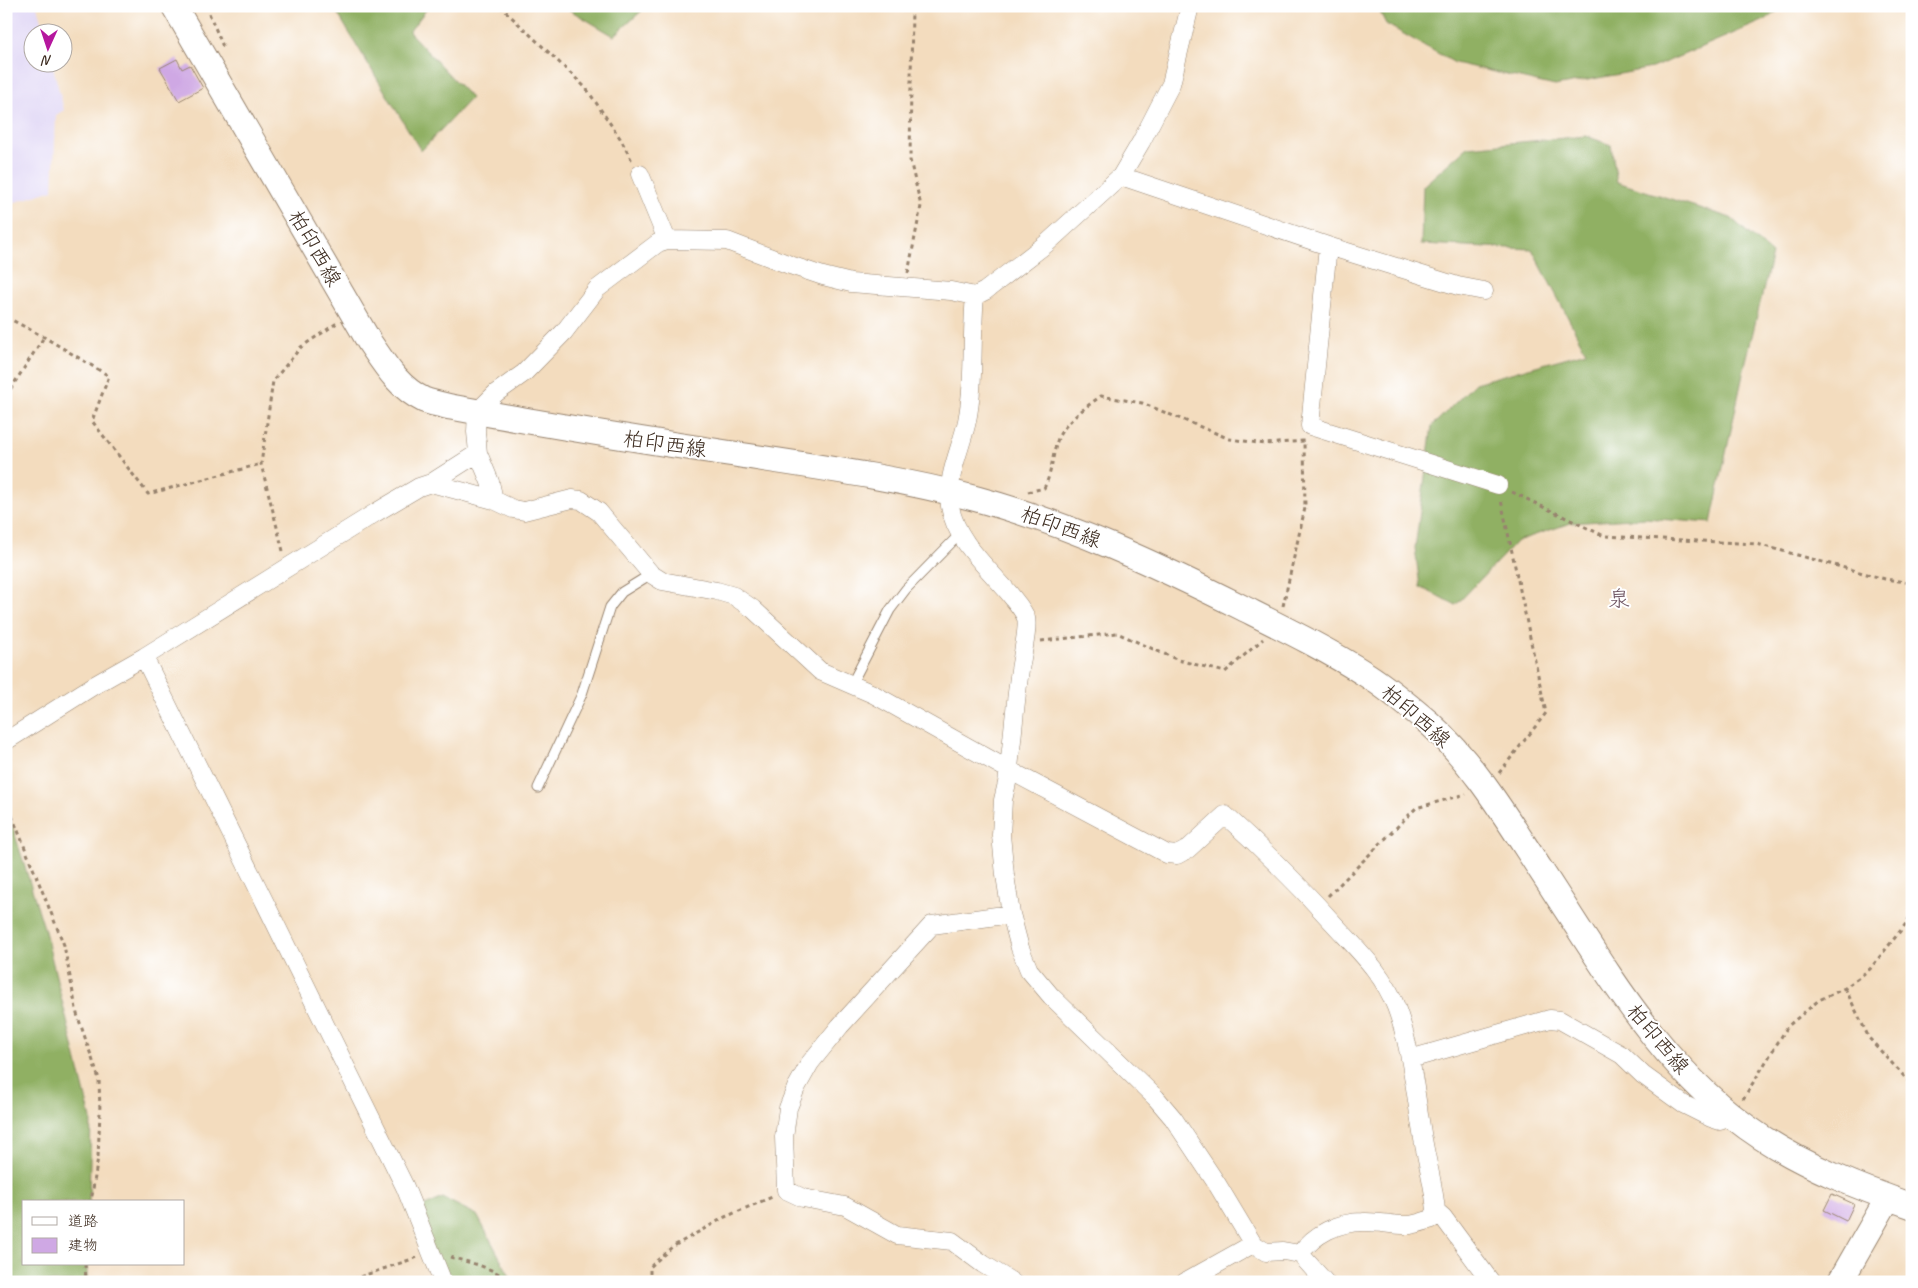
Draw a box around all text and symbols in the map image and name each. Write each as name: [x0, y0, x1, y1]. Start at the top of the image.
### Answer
north arrow: [22, 22, 72, 72]
text: N: [40, 52, 52, 69]
street label: 柏印西線: [283, 205, 347, 291]
street label: 柏印西線: [622, 425, 708, 463]
street label: 柏印西線: [1017, 500, 1105, 554]
district label: 泉: [1608, 585, 1630, 613]
street label: 柏印西線: [1376, 679, 1456, 753]
street label: 柏印西線: [1621, 998, 1695, 1080]
legend: [22, 1200, 185, 1266]
text: 道路: [68, 1212, 98, 1231]
text: 建物: [68, 1236, 98, 1255]

